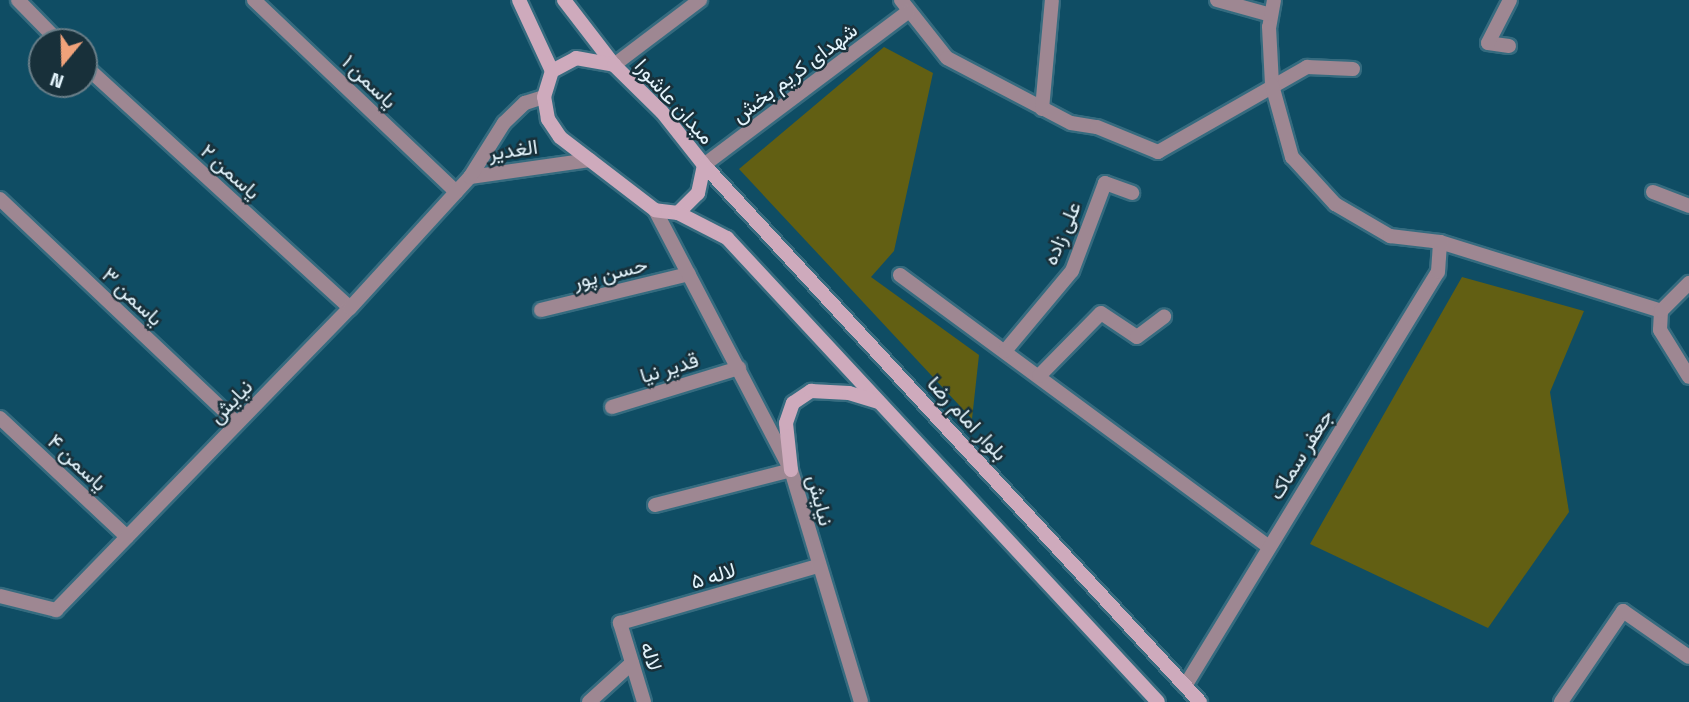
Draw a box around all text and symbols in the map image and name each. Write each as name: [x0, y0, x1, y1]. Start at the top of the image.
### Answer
street label: شهدای کریم بخش: [726, 17, 862, 127]
north arrow: [28, 28, 98, 98]
street label: یاسمن ۱: [337, 49, 403, 113]
street label: میدان عاشورا: [630, 53, 720, 149]
text: N: [46, 66, 68, 97]
street label: الغدیر: [487, 133, 539, 165]
street label: یاسمن ۲: [196, 138, 266, 204]
street label: علی زاده: [1036, 198, 1086, 268]
street label: حسن پور: [570, 251, 650, 293]
street label: یاسمن ۳: [97, 261, 169, 331]
street label: قدیر نیا: [637, 346, 701, 388]
street label: بلوار امام رضا: [923, 371, 1013, 465]
street label: نیایش: [203, 374, 257, 428]
street label: جعفر سماک: [1262, 404, 1338, 504]
street label: یاسمن ۴: [43, 428, 113, 496]
street label: نیایش: [802, 472, 840, 528]
street label: لاله ۵: [687, 557, 739, 593]
street label: لاله: [636, 639, 668, 673]

